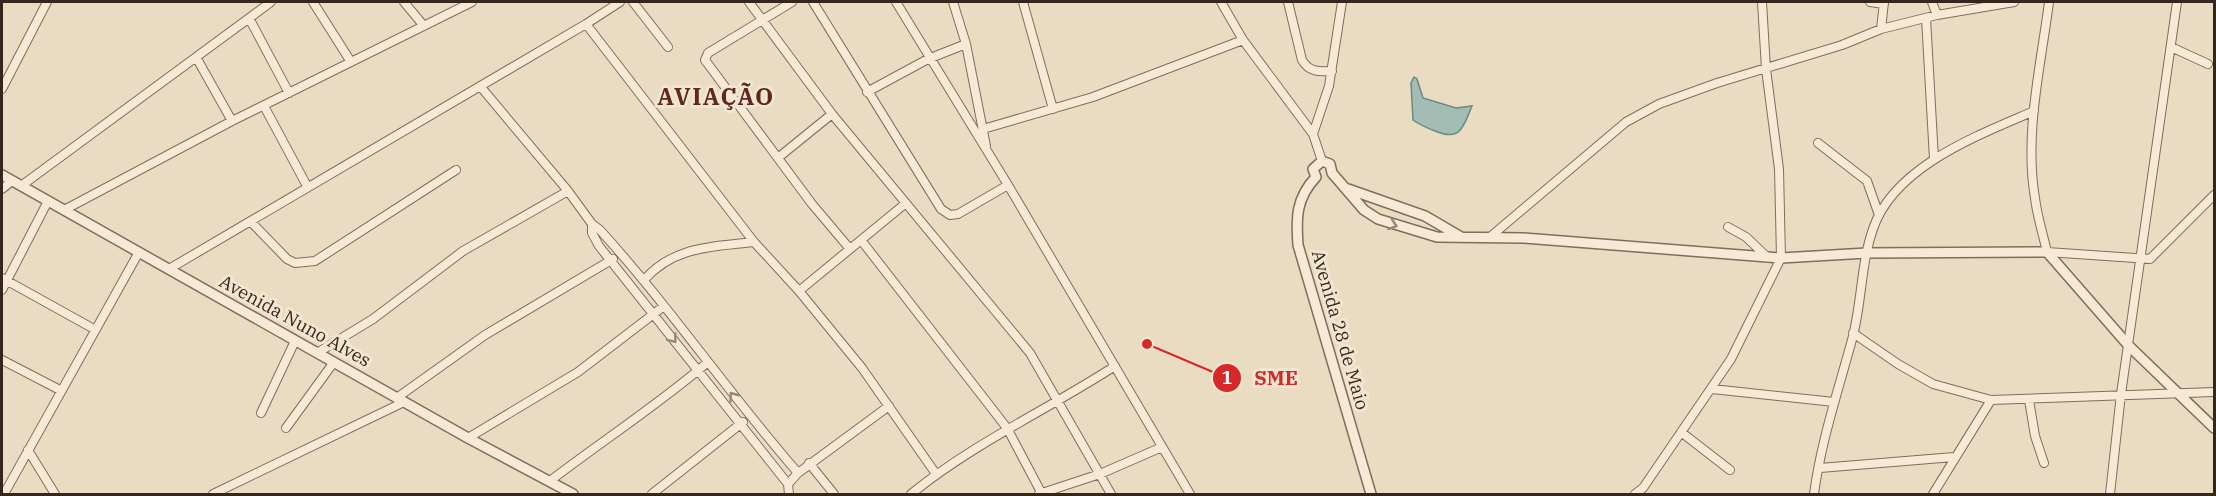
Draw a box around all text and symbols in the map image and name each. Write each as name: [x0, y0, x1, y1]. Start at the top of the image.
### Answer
district label: AVIAÇÃO: [657, 80, 775, 112]
one-way arrow: [1387, 217, 1397, 230]
street label: Avenida 28 de Maio: [1307, 247, 1374, 412]
street label: Avenida Nuno Alves: [216, 269, 375, 372]
one-way arrow: [666, 333, 677, 344]
callout: SME: [1212, 359, 1309, 397]
text: SME: [1254, 364, 1298, 391]
text: 1: [1222, 366, 1233, 389]
one-way arrow: [730, 391, 741, 402]

